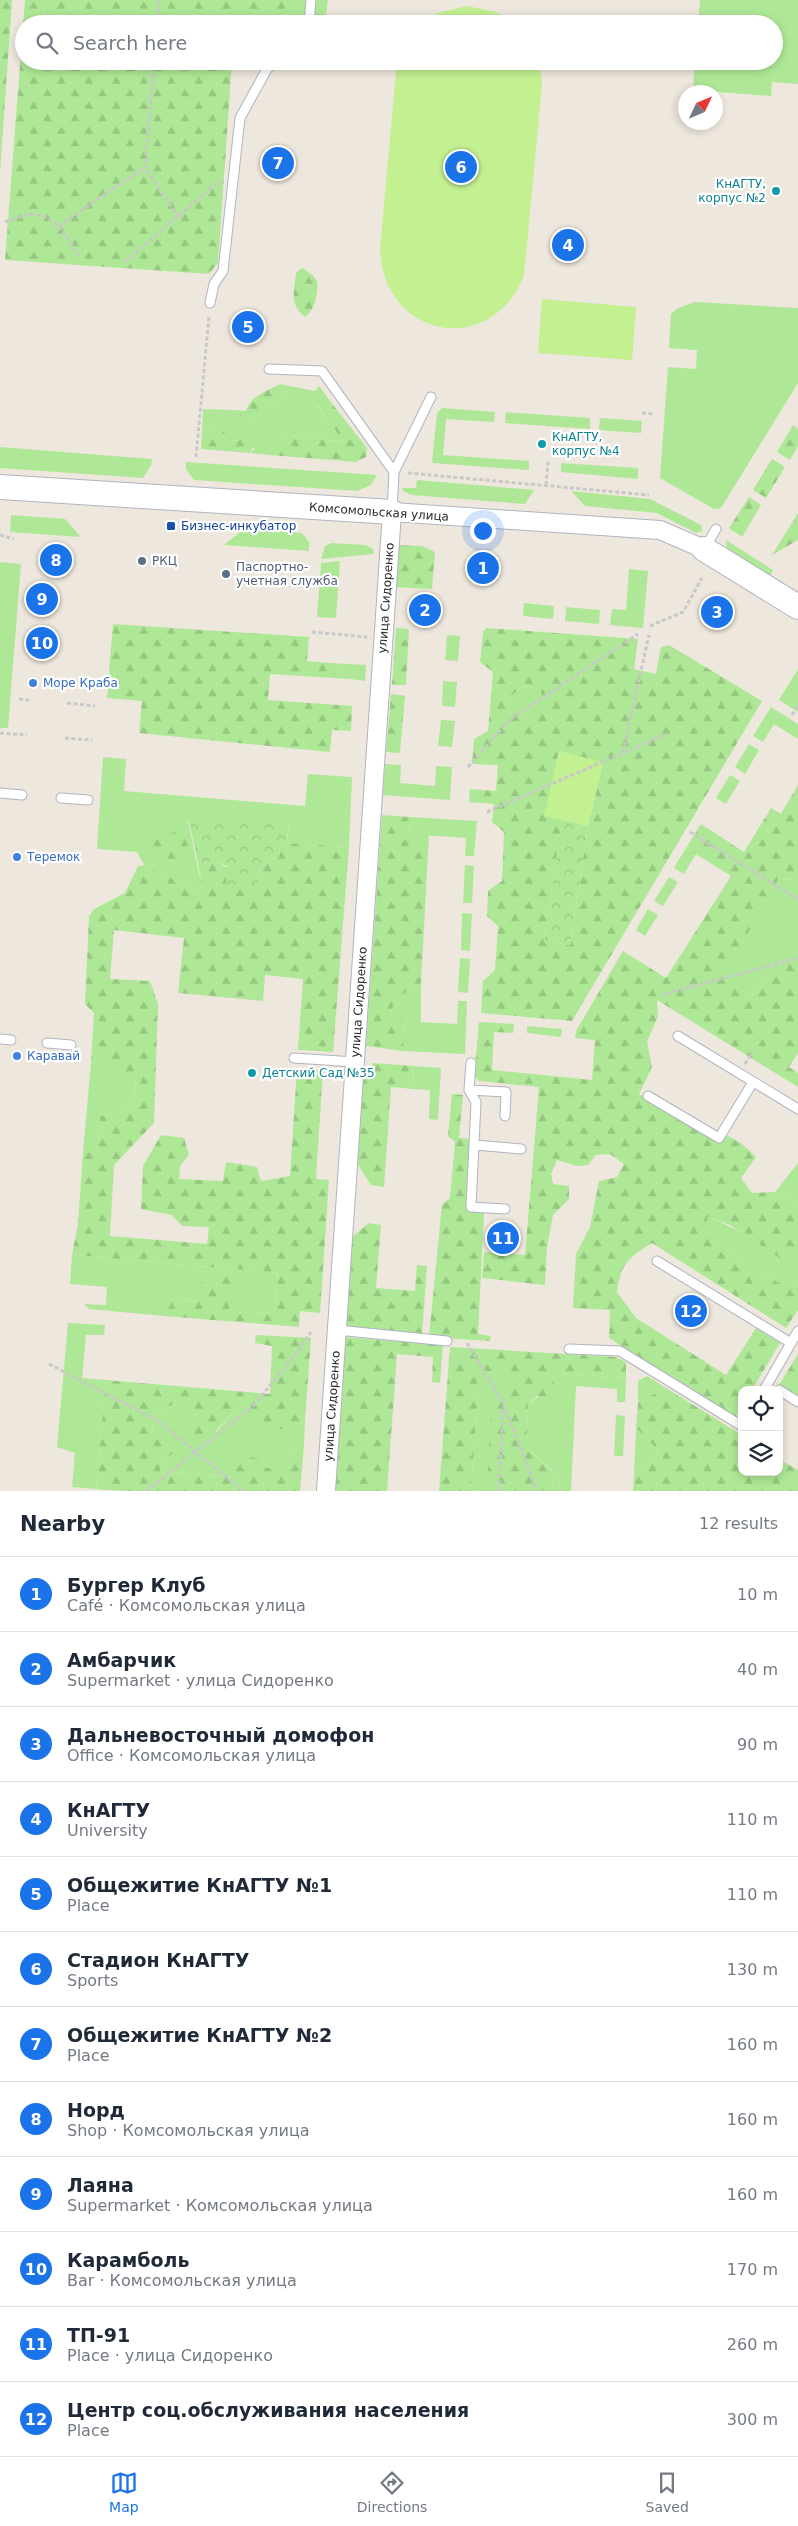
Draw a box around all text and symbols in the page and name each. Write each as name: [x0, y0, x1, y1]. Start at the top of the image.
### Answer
search box: [15, 15, 783, 70]
icon: search: [33, 29, 61, 57]
text: Search here: [73, 32, 187, 54]
north arrow: [678, 85, 723, 130]
pin: 7: [262, 144, 294, 182]
pin: 6: [445, 148, 477, 186]
place label: КнАГТУ, корпус №2: [698, 177, 766, 205]
marker: КнАГТУ, корпус №2: [770, 185, 782, 197]
pin: 4: [552, 226, 584, 264]
pin: 5: [232, 308, 264, 346]
place label: КнАГТУ, корпус №4: [552, 430, 620, 458]
marker: КнАГТУ, корпус №4: [536, 438, 548, 450]
street label: Комсомольская улица: [309, 500, 449, 524]
your location: [470, 518, 496, 544]
place label: Бизнес-инкубатор: [181, 519, 296, 533]
marker: Бизнес-инкубатор: [165, 520, 177, 532]
pin: 8: [40, 541, 72, 579]
street label: улица Сидоренко: [375, 542, 397, 654]
pin: 1: [467, 549, 499, 587]
place label: РКЦ: [152, 554, 177, 568]
marker: РКЦ: [136, 555, 148, 567]
place label: Паспортно- учетная служба: [236, 560, 338, 588]
marker: Паспортно- учетная служба: [220, 568, 232, 580]
pin: 9: [26, 580, 58, 618]
pin: 2: [409, 591, 441, 629]
pin: 3: [701, 593, 733, 631]
pin: 10: [26, 624, 58, 662]
place label: Море Краба: [43, 676, 118, 690]
marker: Море Краба: [27, 677, 39, 689]
place label: Теремок: [26, 850, 80, 864]
marker: Теремок: [11, 851, 23, 863]
street label: улица Сидоренко: [348, 946, 370, 1058]
place label: Каравай: [27, 1049, 80, 1063]
marker: Каравай: [11, 1050, 23, 1062]
place label: Детский Сад №35: [262, 1066, 375, 1080]
marker: Детский Сад №35: [246, 1067, 258, 1079]
pin: 11: [487, 1219, 519, 1257]
pin: 12: [675, 1292, 707, 1330]
street label: улица Сидоренко: [321, 1350, 343, 1462]
map controls: [738, 1386, 783, 1476]
button: locate: [738, 1386, 783, 1431]
button: layers: [738, 1431, 783, 1476]
text: Nearby: [20, 1512, 105, 1536]
text: 12 results: [699, 1514, 778, 1533]
text: Бургер Клуб: [67, 1574, 206, 1596]
text: 1: [30, 1585, 42, 1604]
text: 10 m: [737, 1585, 778, 1604]
text: Café · Комсомольская улица: [67, 1596, 306, 1615]
text: Амбарчик: [67, 1649, 176, 1671]
text: 2: [30, 1660, 42, 1679]
text: 40 m: [737, 1660, 778, 1679]
text: Supermarket · улица Сидоренко: [67, 1671, 334, 1690]
text: Дальневосточный домофон: [67, 1724, 374, 1746]
text: 3: [30, 1735, 42, 1754]
text: 90 m: [737, 1735, 778, 1754]
text: Office · Комсомольская улица: [67, 1746, 316, 1765]
text: КнАГТУ: [67, 1799, 150, 1821]
text: 4: [30, 1810, 42, 1829]
text: 110 m: [727, 1810, 778, 1829]
text: University: [67, 1821, 148, 1840]
text: Общежитие КнАГТУ №1: [67, 1874, 332, 1896]
text: 5: [30, 1885, 42, 1904]
text: 110 m: [727, 1885, 778, 1904]
text: Place: [67, 1896, 110, 1915]
text: Стадион КнАГТУ: [67, 1949, 249, 1971]
text: 6: [30, 1960, 42, 1979]
text: 130 m: [727, 1960, 778, 1979]
text: Sports: [67, 1971, 118, 1990]
text: Общежитие КнАГТУ №2: [67, 2024, 332, 2046]
text: 7: [30, 2035, 42, 2054]
text: 160 m: [727, 2035, 778, 2054]
text: Place: [67, 2046, 110, 2065]
text: Норд: [67, 2099, 125, 2121]
text: 8: [30, 2110, 42, 2129]
text: 160 m: [727, 2110, 778, 2129]
text: Shop · Комсомольская улица: [67, 2121, 310, 2140]
text: Лаяна: [67, 2174, 134, 2196]
text: 9: [30, 2185, 42, 2204]
text: 160 m: [727, 2185, 778, 2204]
text: Supermarket · Комсомольская улица: [67, 2196, 373, 2215]
text: Карамболь: [67, 2249, 190, 2271]
text: 10: [25, 2260, 47, 2279]
text: 170 m: [727, 2260, 778, 2279]
text: Bar · Комсомольская улица: [67, 2271, 297, 2290]
text: ТП-91: [67, 2324, 130, 2346]
text: 11: [25, 2335, 47, 2354]
text: 260 m: [727, 2335, 778, 2354]
text: Place · улица Сидоренко: [67, 2346, 273, 2365]
text: Центр соц.обслуживания населения: [67, 2399, 469, 2421]
text: 12: [25, 2410, 47, 2429]
text: 300 m: [727, 2410, 778, 2429]
text: Place: [67, 2421, 110, 2440]
tab: Map: [109, 2469, 139, 2515]
tab: Directions: [357, 2469, 427, 2515]
tab: Saved: [646, 2469, 689, 2515]

